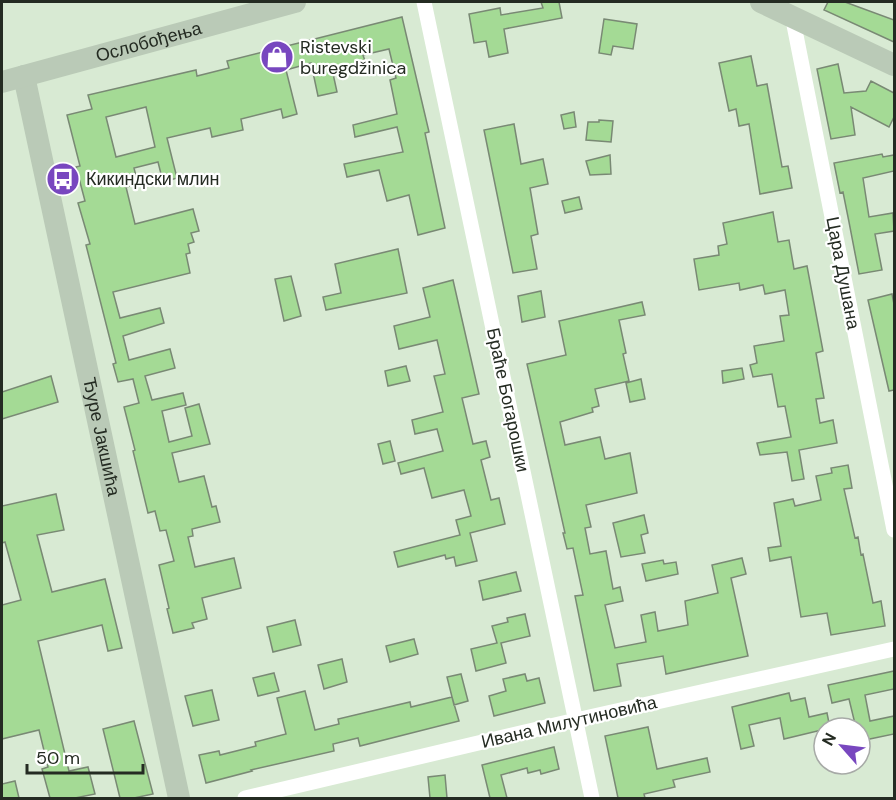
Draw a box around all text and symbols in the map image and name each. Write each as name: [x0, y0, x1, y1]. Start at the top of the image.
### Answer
street label: Ослобођења: [93, 16, 205, 68]
place label: Ristevski buregdžinica: [300, 35, 406, 80]
shop icon: Ristevski buregdžinica: [259, 39, 295, 75]
bus stop icon: Кикиндски млин: [45, 161, 81, 197]
place label: Кикиндски млин: [86, 167, 220, 191]
street label: Цара Душана: [820, 214, 866, 332]
street label: Браће Богарошки: [481, 326, 535, 474]
street label: Ђуре Јакшића: [77, 375, 126, 499]
street label: Ивана Милутиновића: [479, 690, 660, 754]
north arrow: [812, 716, 872, 776]
text: N: [817, 729, 841, 749]
scale bar: [27, 737, 142, 775]
text: 50 m: [36, 746, 80, 770]

